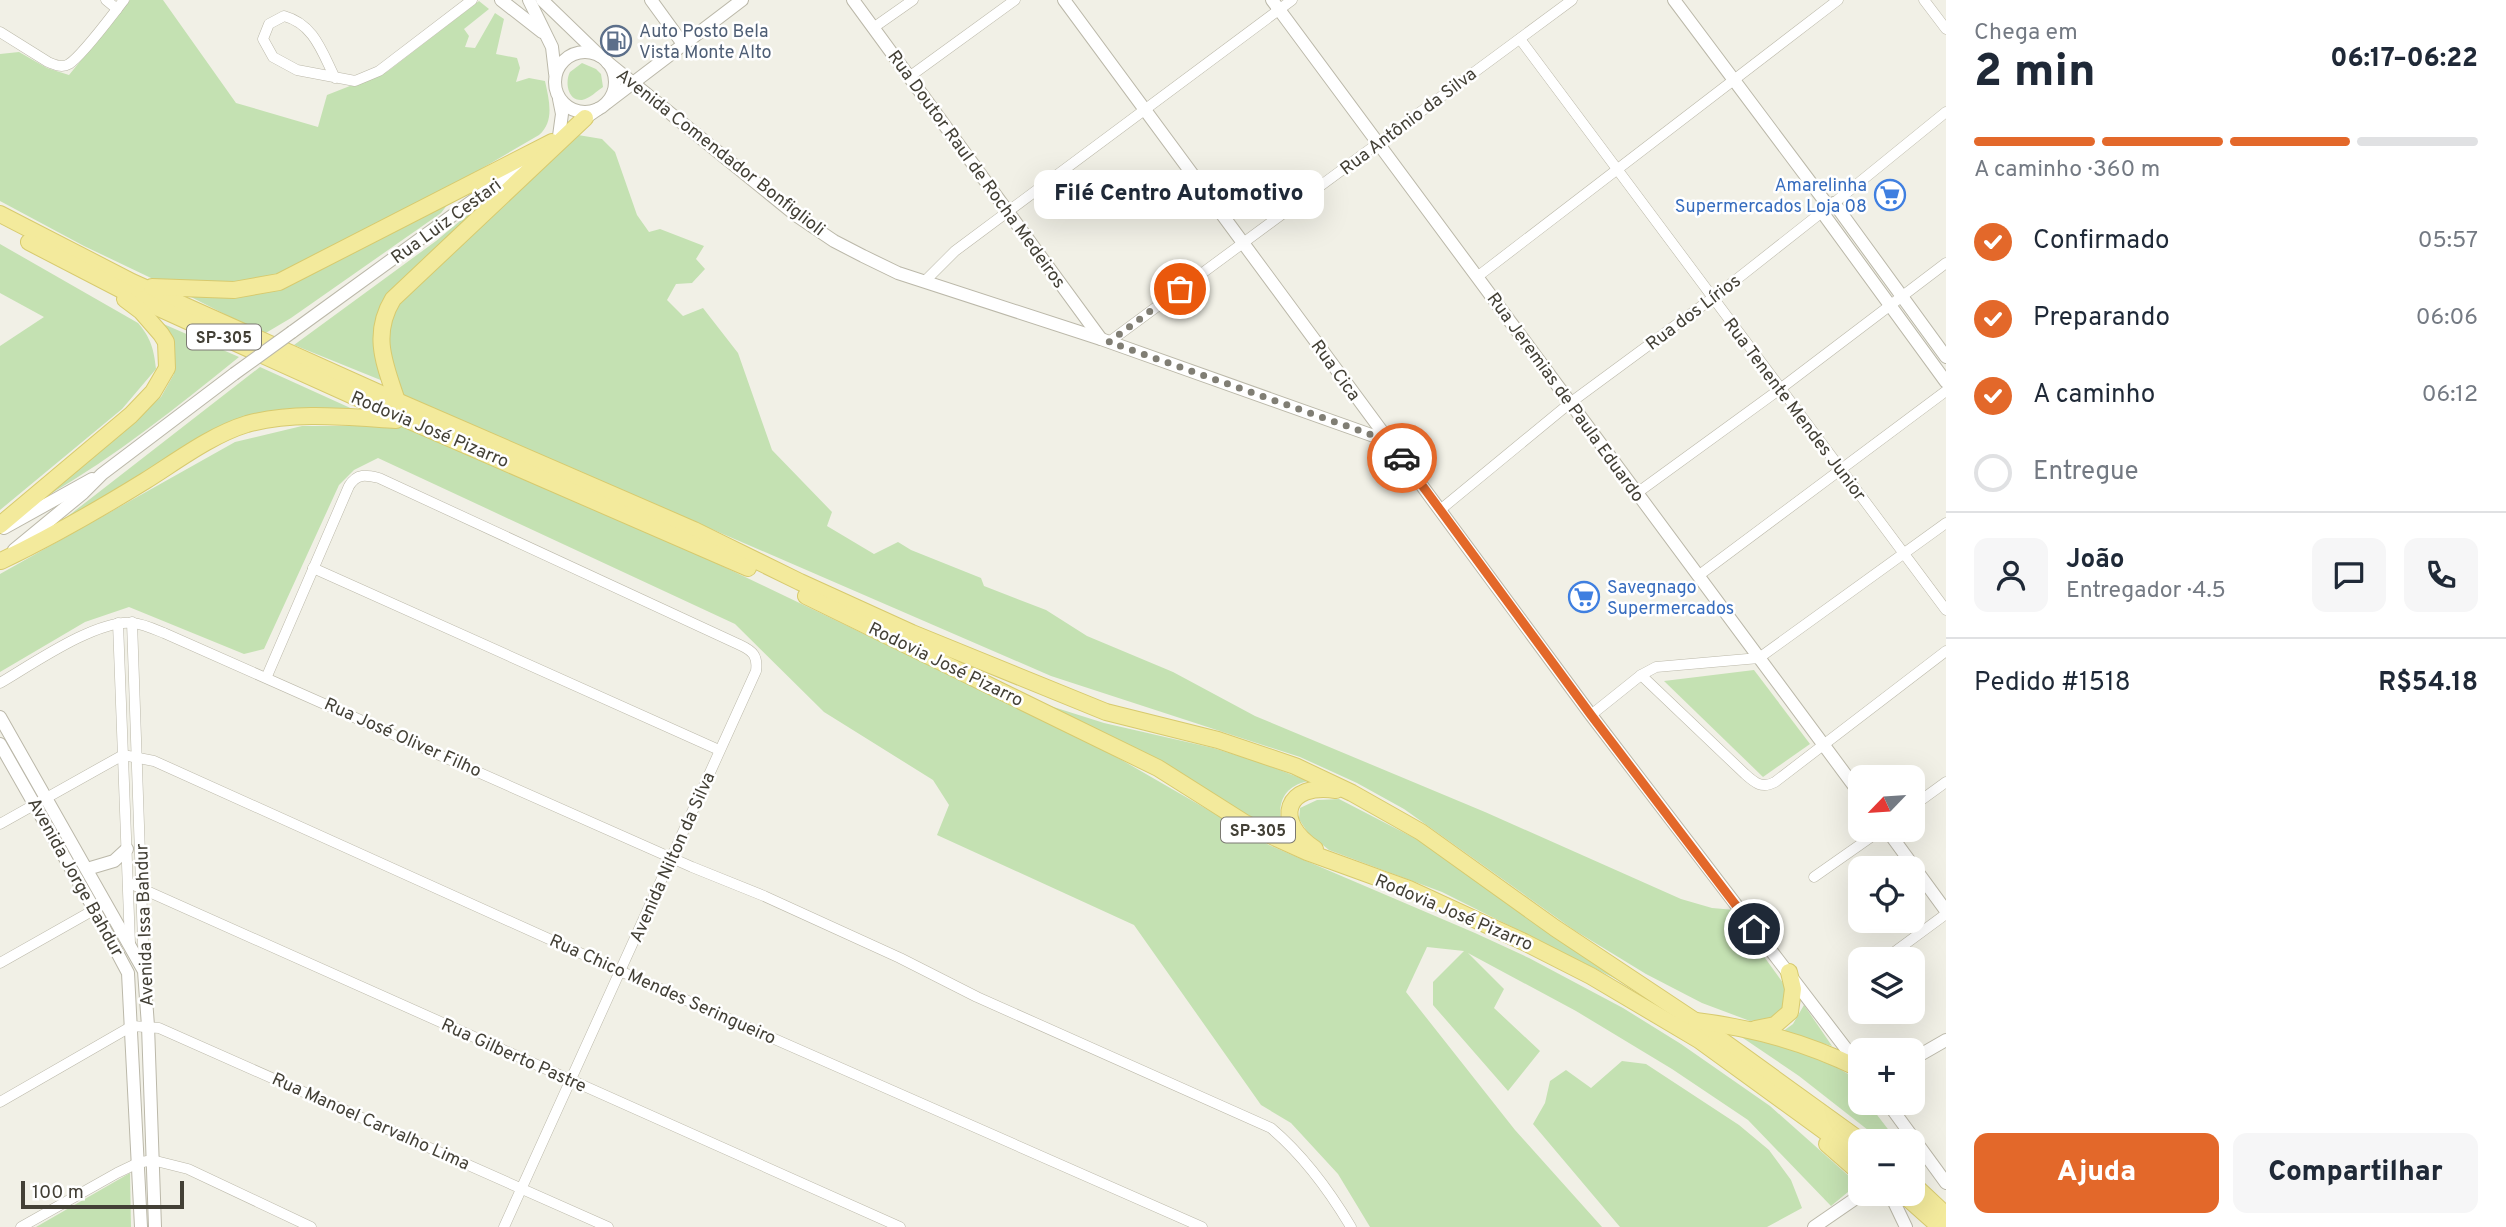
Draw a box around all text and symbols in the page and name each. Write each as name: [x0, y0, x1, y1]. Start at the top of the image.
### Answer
text: Chega em: [1974, 19, 2078, 48]
place label: Auto Posto Bela Vista Monte Alto: [639, 21, 772, 65]
fuel station icon: Auto Posto Bela Vista Monte Alto: [599, 24, 633, 58]
text: 06:17–06:22: [2330, 43, 2478, 76]
text: 2 min: [1974, 44, 2096, 103]
street label: Rua Doutor Raul de Rocha Medeiros: [882, 46, 1070, 293]
street label: Rua Antônio da Silva: [1336, 63, 1482, 181]
street label: Avenida Comendador Bonfiglioli: [611, 64, 829, 242]
text: A caminho · 360 m: [1974, 156, 2160, 185]
callout: Filé Centro Automotivo: [1035, 170, 1325, 219]
street label: Rua Luiz Cestari: [387, 174, 507, 270]
place label: Amarelinha Supermercados Loja 08: [1675, 175, 1867, 219]
supermarket icon: Amarelinha Supermercados Loja 08: [1873, 178, 1907, 212]
text: Filé Centro Automotivo: [1054, 180, 1304, 209]
icon: check: [1974, 223, 2012, 261]
text: Confirmado: [2033, 225, 2170, 258]
text: 05:57: [2418, 227, 2478, 256]
pin: [1150, 259, 1210, 319]
icon: bag: [1161, 270, 1199, 308]
street label: Rua dos Lírios: [1642, 270, 1746, 356]
street label: Rua Jeremias de Paula Eduardo: [1481, 288, 1649, 507]
icon: check: [1974, 300, 2012, 338]
text: Preparando: [2033, 302, 2170, 335]
text: 06:06: [2416, 304, 2478, 333]
street label: Rua Tenente Mendes Junior: [1717, 314, 1870, 506]
road number: SP-305: [187, 324, 261, 350]
street label: Rua Cica: [1305, 336, 1365, 406]
icon: check: [1974, 377, 2012, 415]
text: A caminho: [2033, 379, 2155, 412]
text: 06:12: [2422, 381, 2478, 410]
street label: Rodovia José Pizarro: [347, 387, 512, 474]
courier: [1367, 423, 1437, 493]
icon: car: [1383, 439, 1421, 477]
text: Entregue: [2033, 456, 2139, 489]
button: person: [1974, 538, 2048, 612]
button: chat: [2312, 538, 2386, 612]
button: phone: [2404, 538, 2478, 612]
text: João: [2066, 544, 2124, 577]
place label: Savegnago Supermercados: [1607, 577, 1734, 621]
text: Entregador · 4.5: [2066, 577, 2226, 606]
supermarket icon: Savegnago Supermercados: [1567, 580, 1601, 614]
street label: Rodovia José Pizarro: [864, 618, 1027, 713]
text: Pedido #1518: [1974, 667, 2131, 700]
text: R$54.18: [2378, 667, 2478, 700]
street label: Rua José Oliver Filho: [320, 693, 485, 783]
north arrow: [1848, 765, 1925, 842]
map controls: [1848, 765, 1925, 1206]
street label: Avenida Nilton da Silva: [625, 769, 721, 946]
street label: Avenida Jorge Bahdur: [21, 794, 128, 961]
road number: SP-305: [1221, 818, 1295, 842]
street label: Avenida Issa Bahdur: [131, 843, 160, 1007]
button: locate: [1848, 856, 1925, 933]
street label: Rodovia José Pizarro: [1371, 870, 1536, 957]
pin: [1724, 899, 1784, 959]
icon: home: [1735, 910, 1773, 948]
street label: Rua Chico Mendes Seringueiro: [545, 930, 779, 1051]
button: layers: [1848, 947, 1925, 1024]
street label: Rua Gilberto Pastre: [437, 1014, 590, 1099]
button: +: [1848, 1038, 1925, 1115]
street label: Rua Manoel Carvalho Lima: [268, 1068, 473, 1176]
button: −: [1848, 1129, 1925, 1206]
button: Ajuda: [1974, 1133, 2219, 1213]
button: Compartilhar: [2233, 1133, 2478, 1213]
scale bar: [21, 1178, 184, 1210]
text: 100 m: [32, 1181, 84, 1205]

